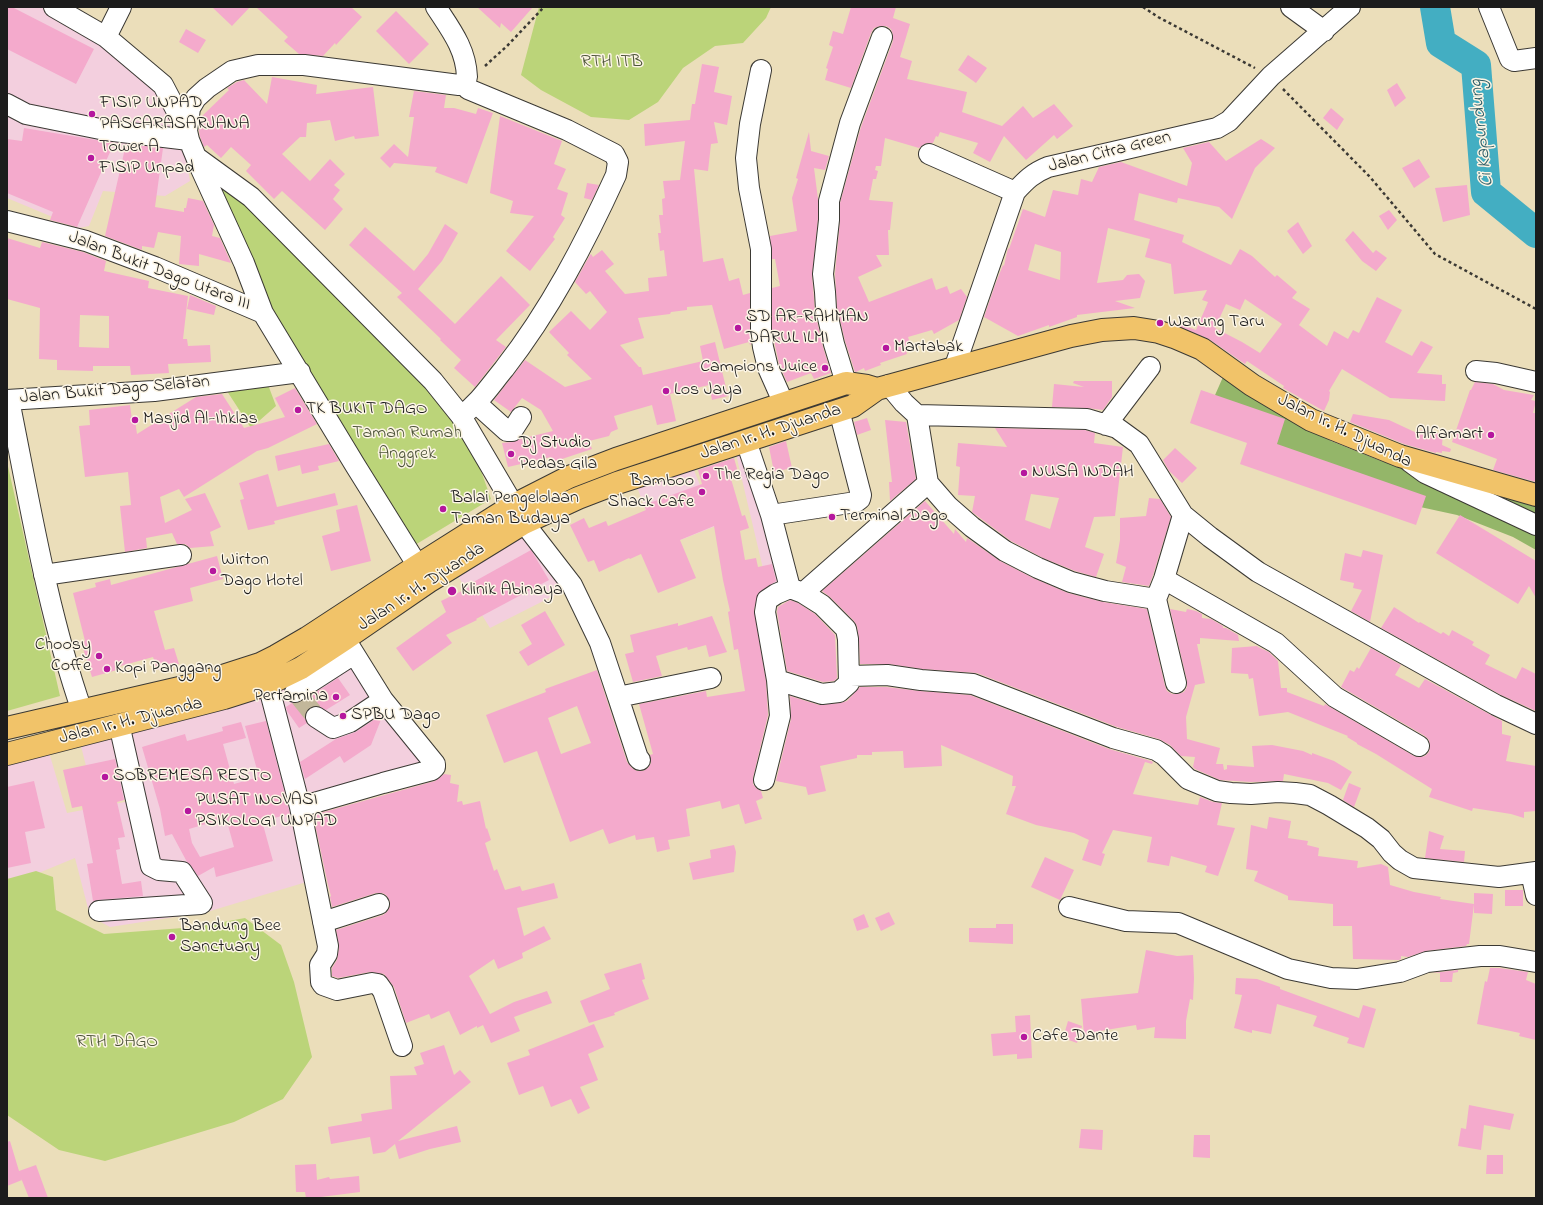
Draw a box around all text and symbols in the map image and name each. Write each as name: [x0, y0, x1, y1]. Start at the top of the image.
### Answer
park label: RTH ITB: [581, 52, 643, 74]
water label: Ci Kapundung: [1466, 78, 1500, 188]
place label: FISIP UNPAD PASCARASARJANA: [100, 93, 250, 136]
marker: FISIP UNPAD PASCARASARJANA: [87, 109, 97, 119]
street label: Jalan Citra Green: [1047, 127, 1173, 179]
place label: Tower A FISIP Unpad: [99, 137, 194, 180]
marker: Tower A FISIP Unpad: [86, 153, 96, 163]
street label: Jalan Bukit Dago Utara III: [65, 227, 253, 317]
place label: SD AR-RAHMAN DARUL ILMI: [746, 307, 869, 350]
place label: Warung Taru: [1168, 312, 1265, 334]
marker: Warung Taru: [1155, 318, 1165, 328]
marker: SD AR-RAHMAN DARUL ILMI: [733, 323, 743, 333]
place label: Martabak: [894, 337, 963, 359]
marker: Martabak: [881, 343, 891, 353]
place label: Campions Juice: [700, 357, 817, 379]
marker: Campions Juice: [820, 363, 830, 373]
street label: Jalan Bukit Dago Selatan: [19, 372, 211, 410]
place label: Los Jaya: [674, 380, 742, 402]
marker: Los Jaya: [661, 386, 671, 396]
street label: Jalan Ir. H. Djuanda: [1273, 390, 1415, 474]
place label: TK BUKIT DAGO: [306, 399, 428, 421]
street label: Jalan Ir. H. Djuanda: [698, 400, 844, 466]
marker: TK BUKIT DAGO: [293, 405, 303, 415]
place label: Masjid Al-Ihklas: [143, 409, 258, 431]
marker: Masjid Al-Ihklas: [130, 415, 140, 425]
park label: Taman Rumah Anggrek: [352, 423, 462, 466]
place label: Alfamart: [1416, 424, 1483, 446]
marker: Alfamart: [1486, 430, 1496, 440]
place label: Dj Studio Pedas Gila: [519, 433, 597, 476]
marker: Dj Studio Pedas Gila: [506, 449, 516, 459]
place label: NUSA INDAH: [1032, 462, 1134, 484]
place label: The Regia Dago: [714, 465, 829, 487]
marker: NUSA INDAH: [1019, 468, 1029, 478]
place label: Bamboo Shack Cafe: [608, 471, 694, 514]
marker: The Regia Dago: [701, 471, 711, 481]
marker: Bamboo Shack Cafe: [697, 487, 707, 497]
place label: Balai Pengelolaan Taman Budaya: [451, 488, 579, 530]
marker: Balai Pengelolaan Taman Budaya: [438, 504, 448, 514]
place label: Terminal Dago: [840, 506, 948, 528]
marker: Terminal Dago: [827, 512, 837, 522]
street label: Jalan Ir. H. Djuanda: [355, 539, 489, 637]
place label: Wirton Dago Hotel: [221, 550, 303, 592]
marker: Wirton Dago Hotel: [208, 566, 218, 576]
place label: Klinik Abinaya: [461, 580, 563, 602]
marker: Klinik Abinaya: [446, 585, 458, 597]
place label: Choosy Coffe: [35, 635, 91, 678]
marker: Choosy Coffe: [94, 651, 104, 661]
place label: Kopi Panggang: [115, 658, 221, 680]
marker: Kopi Panggang: [102, 664, 112, 674]
place label: Pertamina: [253, 686, 328, 708]
marker: Pertamina: [331, 692, 341, 702]
street label: Jalan Ir. H. Djuanda: [57, 694, 205, 750]
place label: SPBU Dago: [351, 705, 440, 727]
marker: SPBU Dago: [338, 711, 348, 721]
place label: SOBREMESA RESTO: [113, 766, 272, 788]
marker: SOBREMESA RESTO: [100, 772, 110, 782]
place label: PUSAT INOVASI PSIKOLOGI UNPAD: [196, 790, 337, 832]
marker: PUSAT INOVASI PSIKOLOGI UNPAD: [183, 806, 193, 816]
place label: Bandung Bee Sanctuary: [180, 916, 281, 958]
marker: Bandung Bee Sanctuary: [167, 932, 177, 942]
place label: Cafe Dante: [1032, 1026, 1118, 1048]
park label: RTH DAGO: [76, 1032, 158, 1054]
marker: Cafe Dante: [1019, 1032, 1029, 1042]

